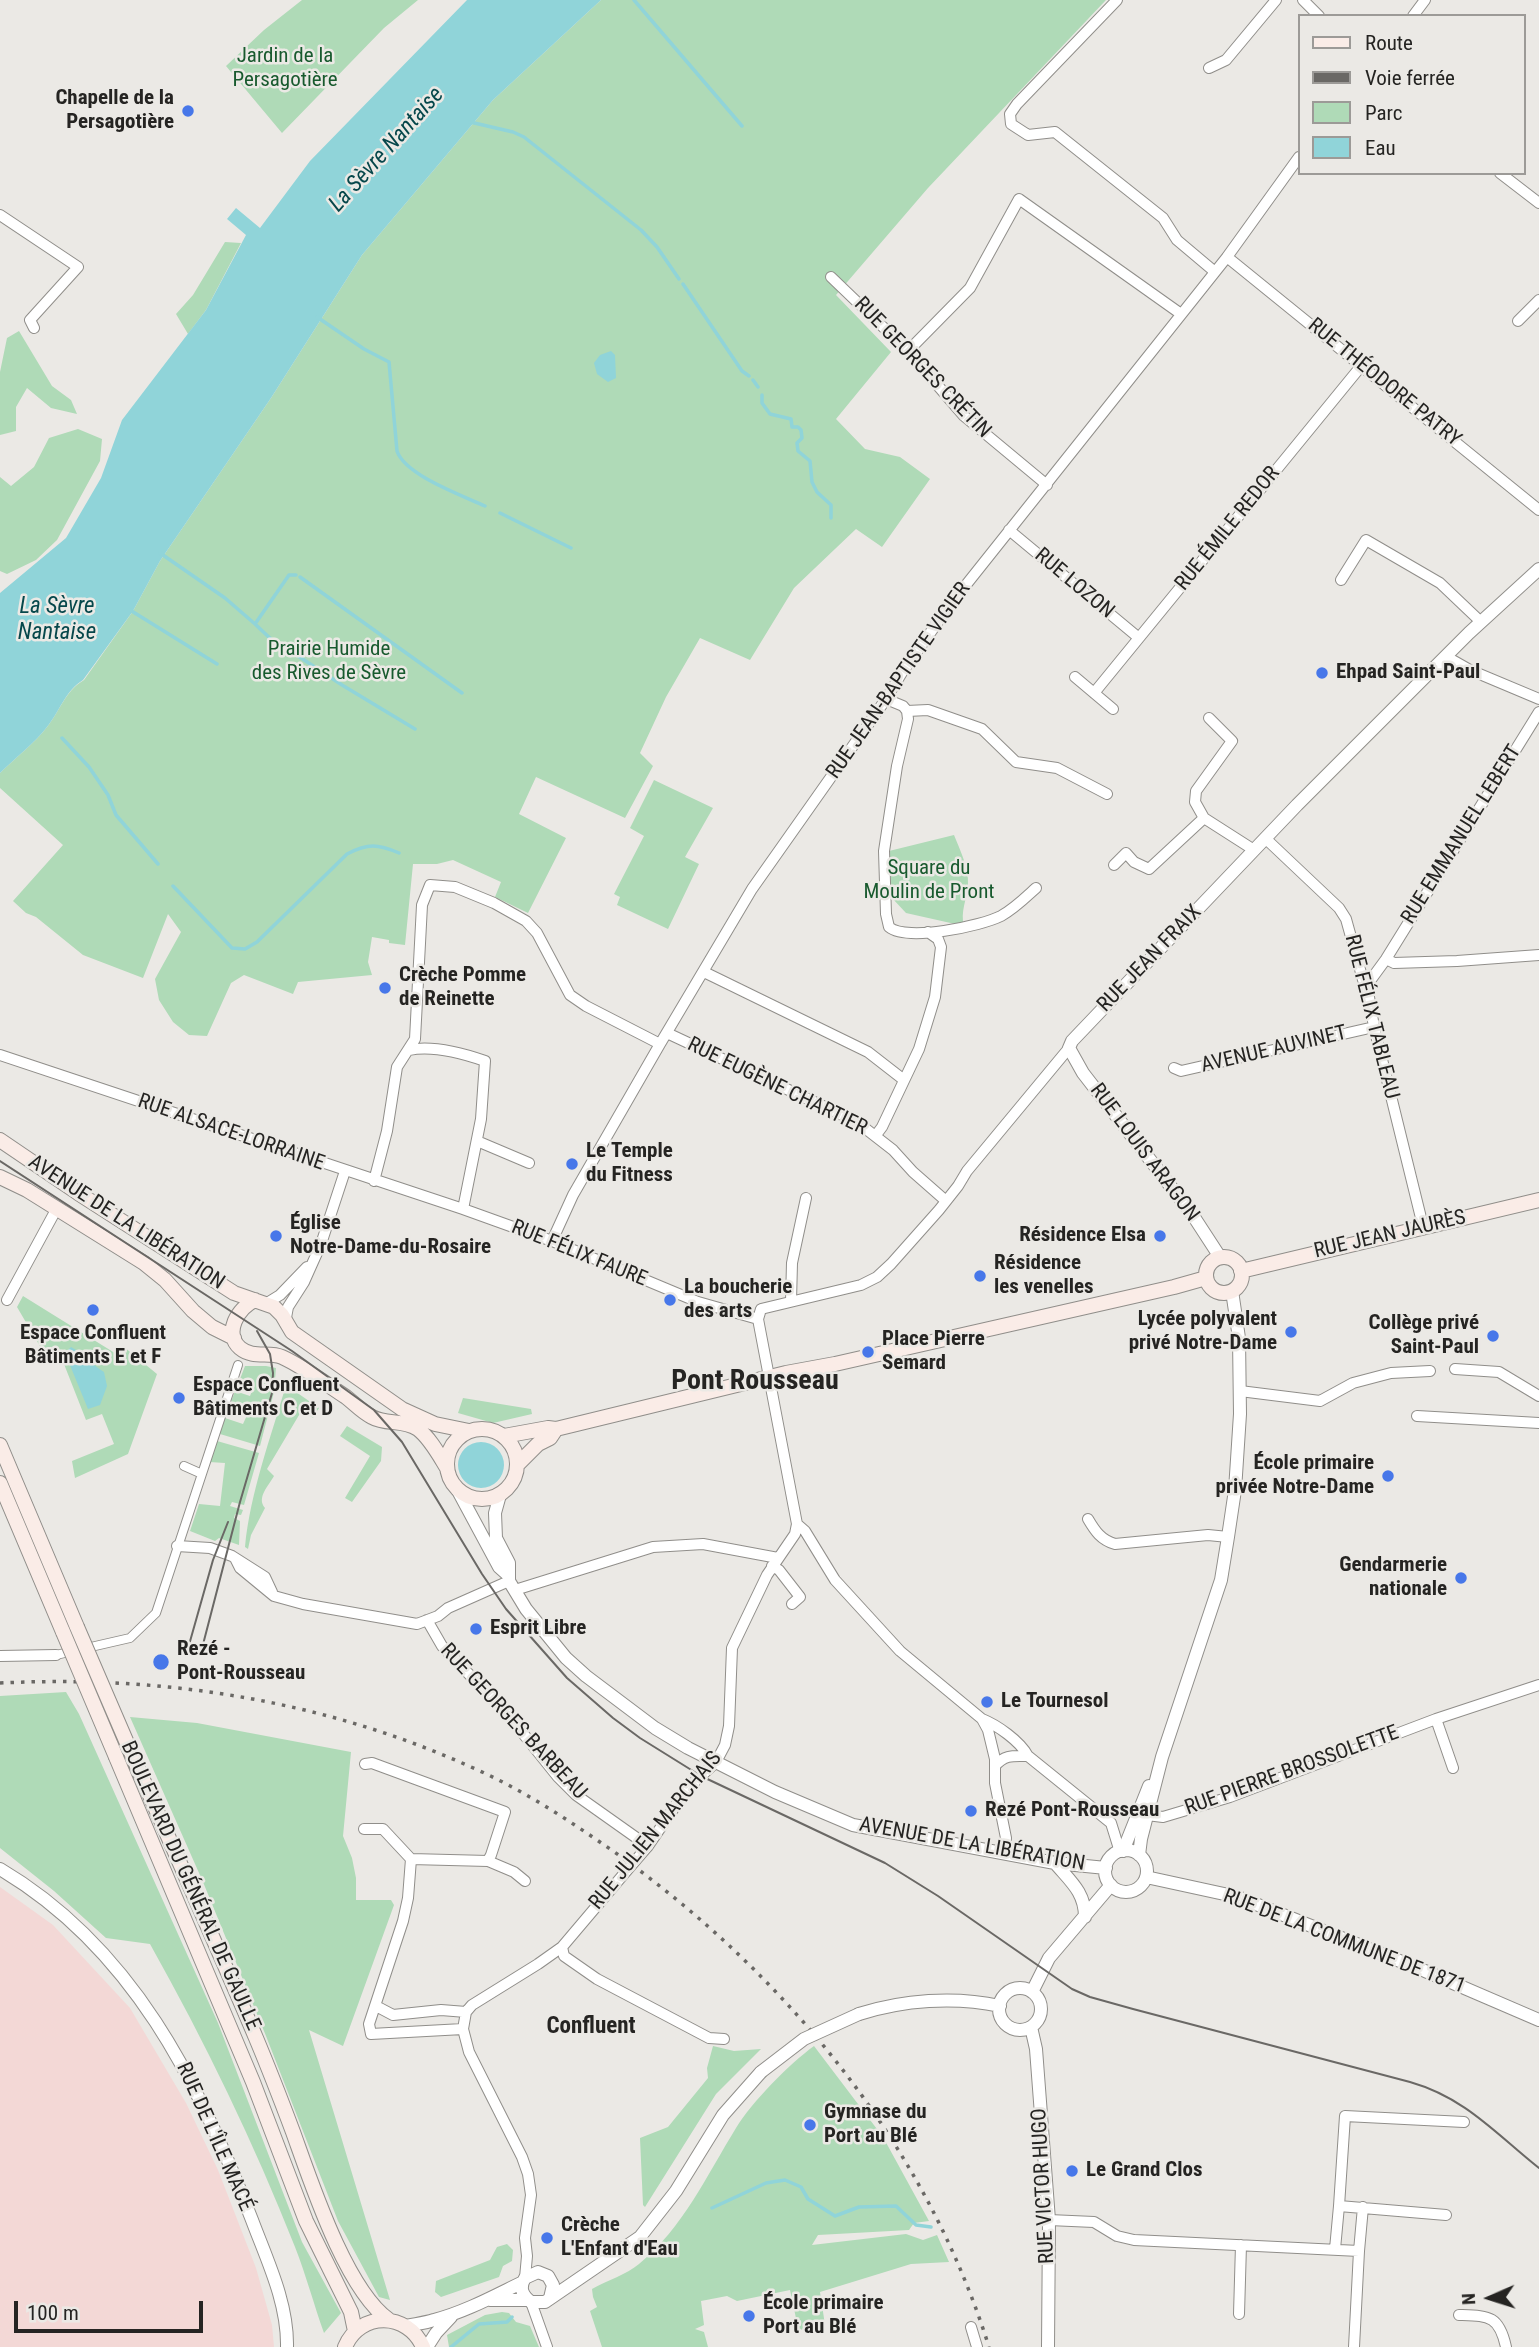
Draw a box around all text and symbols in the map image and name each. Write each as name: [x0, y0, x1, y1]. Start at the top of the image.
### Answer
legend: [1298, 14, 1525, 175]
text: Route: [1365, 31, 1413, 55]
park label: Jardin de la Persagotière: [232, 44, 338, 94]
text: Voie ferrée: [1365, 66, 1455, 90]
water label: La Sèvre Nantaise: [324, 82, 450, 218]
place label: Chapelle de la Persagotière: [55, 86, 174, 136]
text: Parc: [1365, 101, 1403, 125]
marker: Chapelle de la Persagotière: [180, 103, 196, 119]
text: Eau: [1365, 136, 1396, 160]
street label: RUE GEORGES CRÉTIN: [848, 292, 996, 444]
street label: RUE THÉODORE PATRY: [1302, 313, 1466, 453]
street label: RUE ÉMILE REDOR: [1170, 462, 1286, 596]
street label: RUE LOZON: [1029, 543, 1119, 625]
street label: RUE JEAN-BAPTISTE VIGIER: [822, 578, 976, 784]
water label: La Sèvre Nantaise: [18, 593, 96, 647]
park label: Prairie Humide des Rives de Sèvre: [252, 637, 406, 687]
place label: Ehpad Saint-Paul: [1336, 660, 1480, 686]
marker: Ehpad Saint-Paul: [1314, 665, 1330, 681]
street label: RUE EMMANUEL LEBERT: [1397, 741, 1527, 929]
park label: Square du Moulin de Pront: [863, 856, 995, 906]
street label: RUE JEAN FRAIX: [1093, 900, 1207, 1018]
street label: RUE FÉLIX TABLEAU: [1338, 932, 1404, 1102]
place label: Crèche Pomme de Reinette: [399, 963, 526, 1013]
marker: Crèche Pomme de Reinette: [377, 980, 393, 996]
street label: AVENUE AUVINET: [1199, 1021, 1349, 1079]
street label: RUE EUGÈNE CHARTIER: [683, 1033, 871, 1141]
street label: RUE LOUIS ARAGON: [1084, 1079, 1204, 1227]
street label: RUE ALSACE-LORRAINE: [134, 1089, 328, 1177]
place label: Le Temple du Fitness: [586, 1139, 673, 1189]
street label: AVENUE DE LA LIBÉRATION: [23, 1150, 229, 1296]
marker: Le Temple du Fitness: [564, 1156, 580, 1172]
street label: RUE JEAN JAURÈS: [1312, 1205, 1468, 1265]
place label: Église Notre-Dame-du-Rosaire: [290, 1211, 491, 1261]
street label: RUE FÉLIX FAURE: [507, 1215, 651, 1293]
place label: Résidence Elsa: [1019, 1223, 1146, 1249]
marker: Église Notre-Dame-du-Rosaire: [268, 1228, 284, 1244]
marker: Résidence Elsa: [1152, 1228, 1168, 1244]
place label: Résidence les venelles: [994, 1251, 1094, 1301]
marker: Résidence les venelles: [972, 1268, 988, 1284]
place label: La boucherie des arts: [684, 1275, 792, 1325]
marker: La boucherie des arts: [662, 1292, 678, 1308]
marker: Espace Confluent Bâtiments E et F: [85, 1302, 101, 1318]
place label: Lycée polyvalent privé Notre-Dame: [1129, 1307, 1277, 1357]
place label: Collège privé Saint-Paul: [1369, 1311, 1479, 1361]
place label: Espace Confluent Bâtiments E et F: [20, 1321, 166, 1371]
marker: Lycée polyvalent privé Notre-Dame: [1283, 1324, 1299, 1340]
place label: Place Pierre Semard: [882, 1327, 985, 1377]
marker: Collège privé Saint-Paul: [1485, 1328, 1501, 1344]
marker: Place Pierre Semard: [860, 1344, 876, 1360]
district label: Pont Rousseau: [671, 1365, 839, 1399]
place label: Espace Confluent Bâtiments C et D: [193, 1373, 339, 1423]
marker: Espace Confluent Bâtiments C et D: [171, 1390, 187, 1406]
place label: École primaire privée Notre-Dame: [1216, 1451, 1374, 1501]
marker: École primaire privée Notre-Dame: [1380, 1468, 1396, 1484]
place label: Gendarmerie nationale: [1339, 1553, 1447, 1603]
marker: Gendarmerie nationale: [1453, 1570, 1469, 1586]
place label: Esprit Libre: [490, 1616, 586, 1642]
marker: Esprit Libre: [468, 1621, 484, 1637]
place label: Rezé - Pont-Rousseau: [177, 1637, 305, 1687]
street label: RUE GEORGES BARBEAU: [434, 1639, 592, 1805]
marker: Rezé - Pont-Rousseau: [151, 1652, 171, 1672]
place label: Le Tournesol: [1001, 1689, 1109, 1715]
marker: Le Tournesol: [979, 1694, 995, 1710]
street label: RUE PIERRE BROSSOLETTE: [1182, 1721, 1402, 1821]
street label: BOULEVARD DU GÉNÉRAL DE GAULLE: [115, 1737, 265, 2035]
street label: RUE JULIEN MARCHAIS: [584, 1747, 728, 1915]
place label: Rezé Pont-Rousseau: [985, 1798, 1159, 1824]
marker: Rezé Pont-Rousseau: [963, 1803, 979, 1819]
street label: AVENUE DE LA LIBÉRATION: [857, 1813, 1087, 1877]
street label: RUE DE LA COMMUNE DE 1871: [1219, 1884, 1469, 2000]
district label: Confluent: [546, 2013, 636, 2041]
street label: RUE DE L'ÎLE MACÉ: [170, 2059, 258, 2215]
place label: Gymnase du Port au Blé: [824, 2100, 927, 2150]
street label: RUE VICTOR HUGO: [1027, 2107, 1061, 2265]
marker: Gymnase du Port au Blé: [802, 2117, 818, 2133]
place label: Le Grand Clos: [1086, 2158, 1203, 2184]
marker: Le Grand Clos: [1064, 2163, 1080, 2179]
place label: Crèche L'Enfant d'Eau: [561, 2213, 678, 2263]
marker: Crèche L'Enfant d'Eau: [539, 2230, 555, 2246]
north arrow: [1455, 2263, 1525, 2333]
scale bar: [18, 2288, 206, 2332]
place label: École primaire Port au Blé: [763, 2291, 884, 2341]
text: N: [1457, 2293, 1480, 2306]
text: 100 m: [27, 2301, 79, 2325]
marker: École primaire Port au Blé: [741, 2308, 757, 2324]

